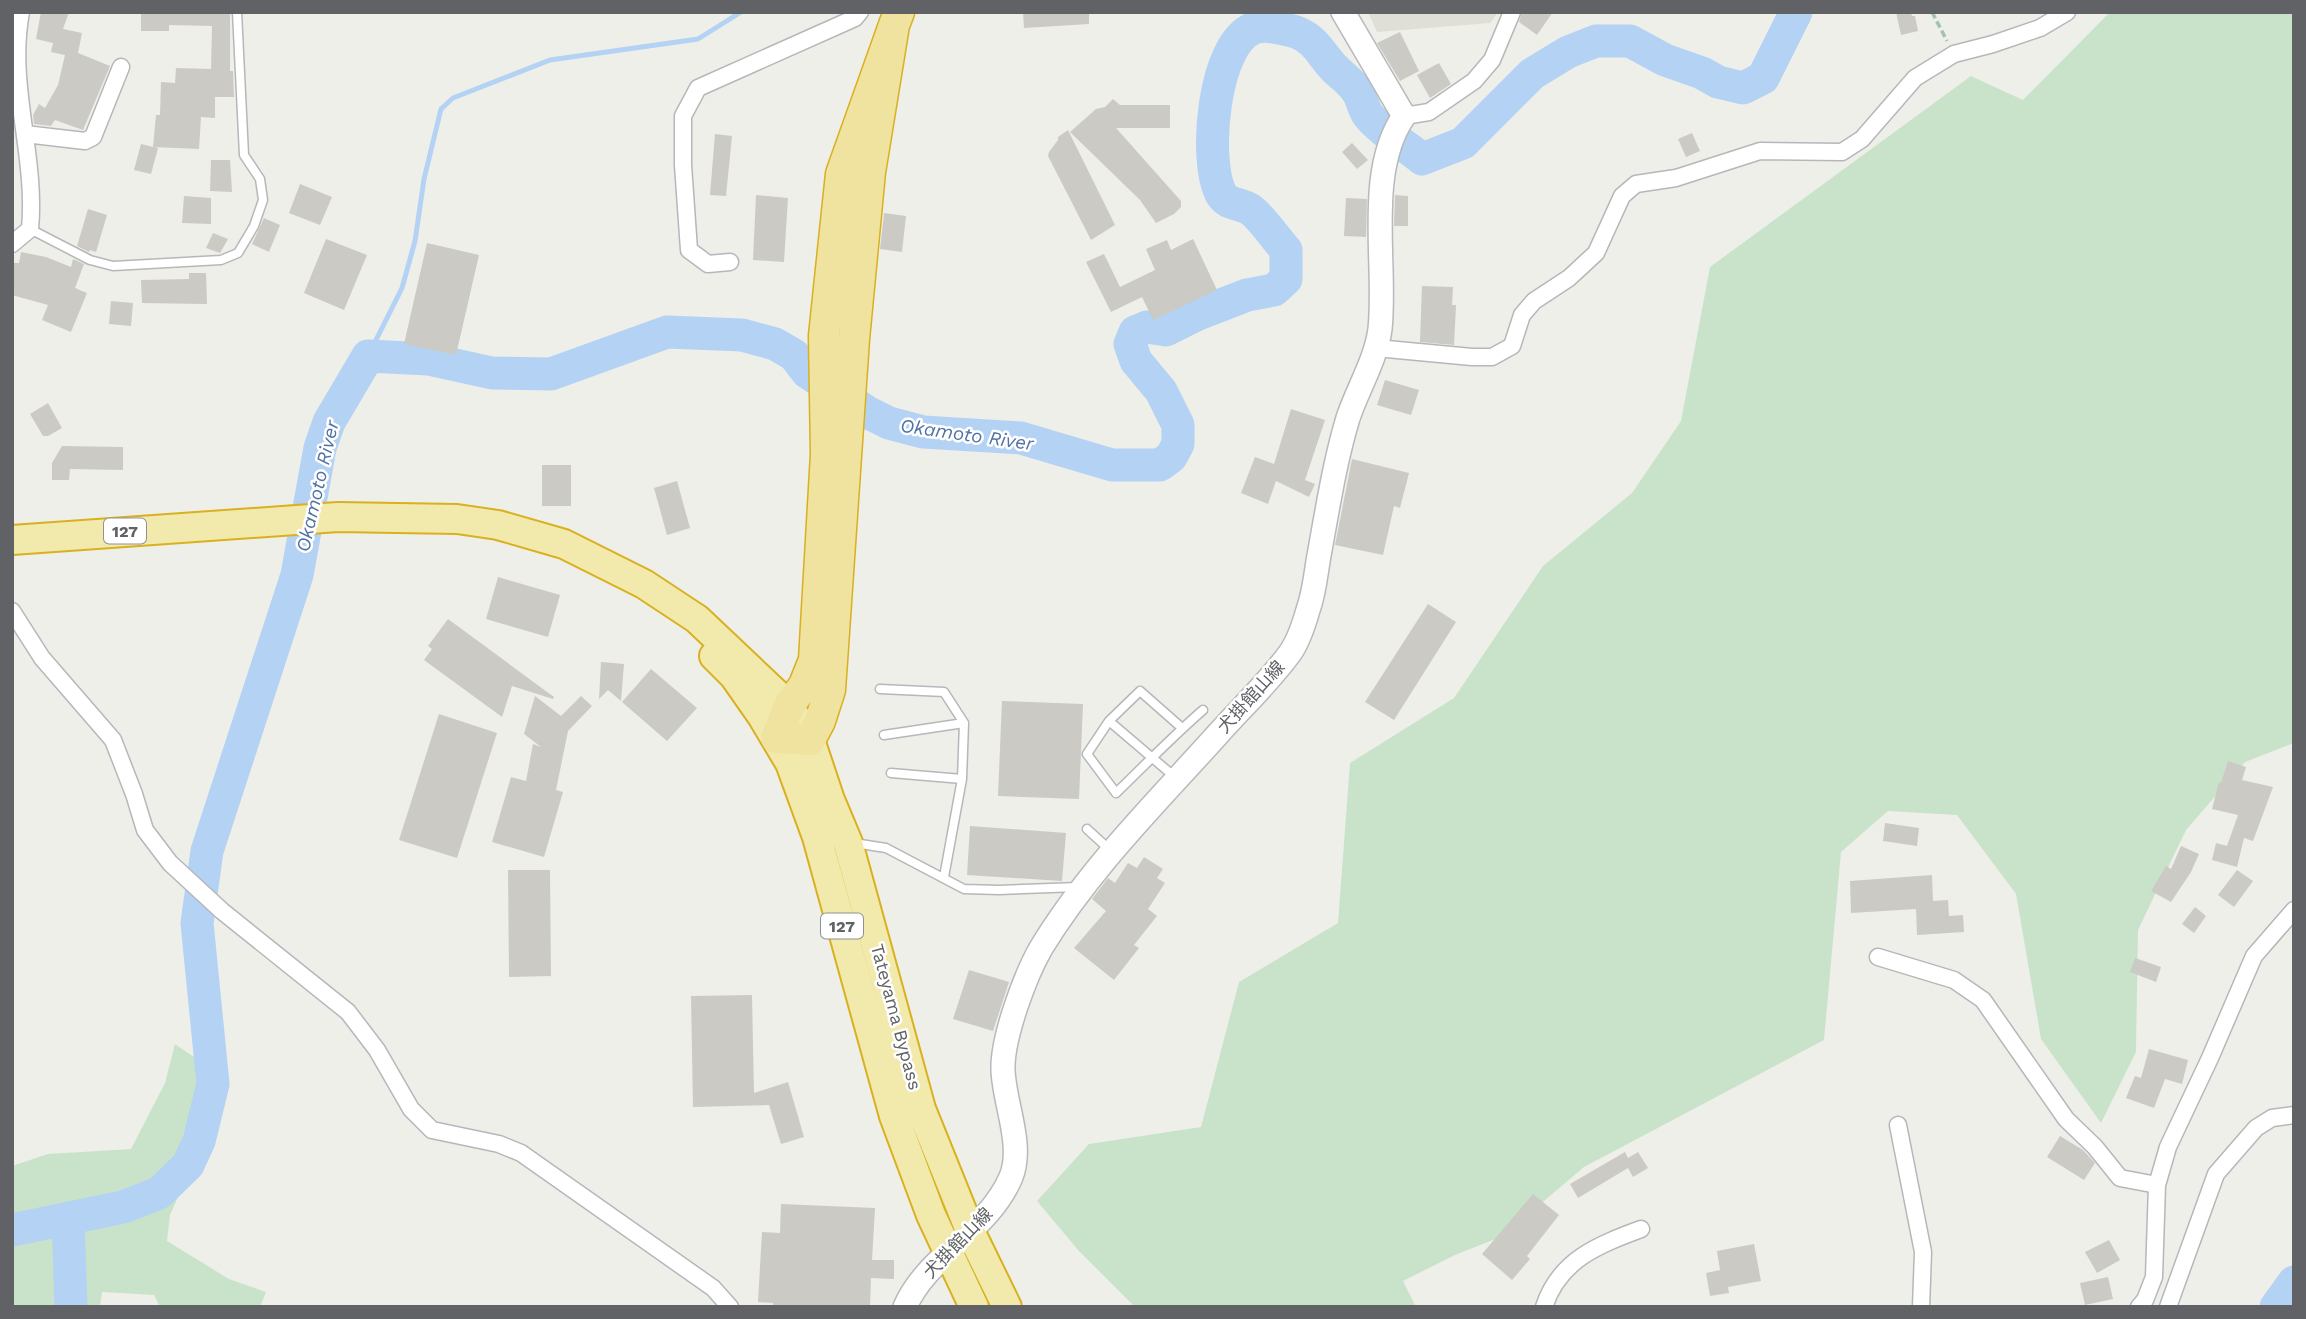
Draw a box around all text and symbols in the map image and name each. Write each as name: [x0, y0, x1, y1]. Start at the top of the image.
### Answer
water label: Okamoto River: [899, 414, 1036, 455]
water label: Okamoto River: [291, 417, 344, 554]
road number: 127: [104, 518, 146, 544]
street label: 犬掛館山線: [1213, 656, 1289, 737]
road number: 127: [821, 914, 863, 938]
street label: Tateyama Bypass: [867, 942, 926, 1092]
street label: 犬掛館山線: [919, 1203, 996, 1282]

